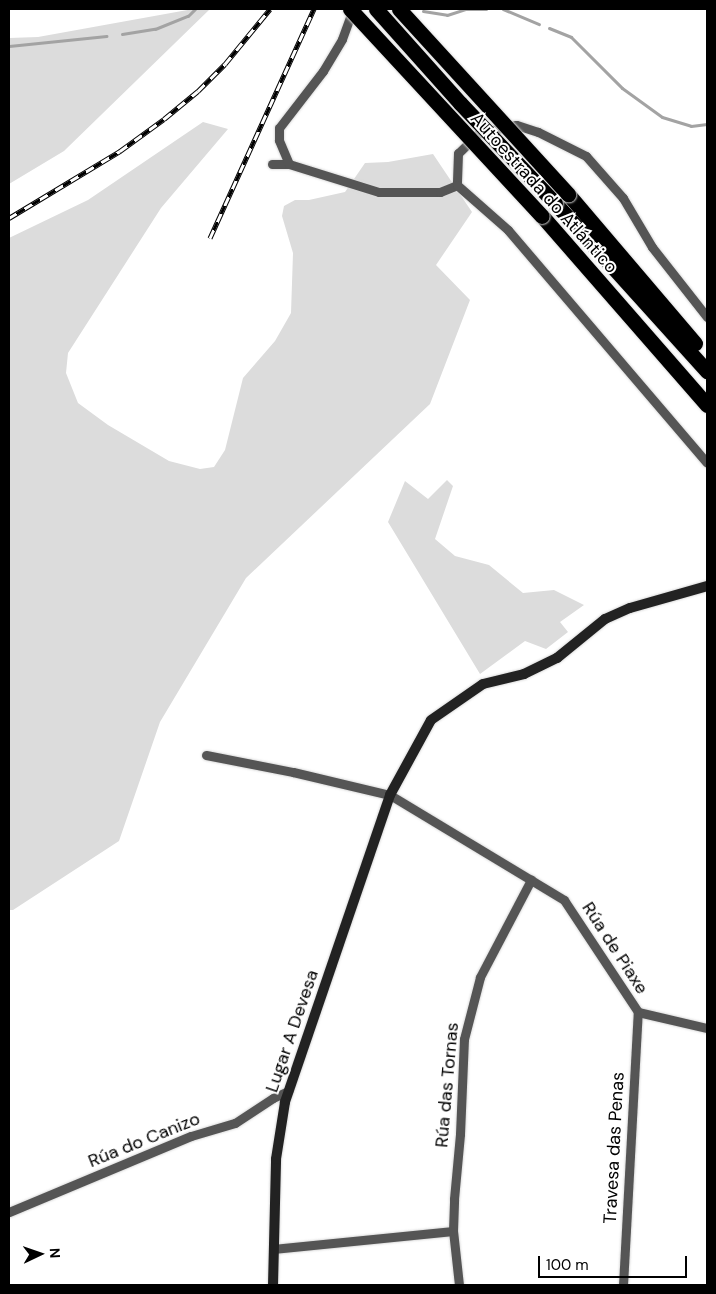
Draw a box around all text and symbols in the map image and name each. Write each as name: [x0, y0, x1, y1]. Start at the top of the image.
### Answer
street label: Autoestrada do Atlántico: [466, 108, 622, 278]
street label: Rúa de Piaxe: [577, 898, 653, 998]
street label: Lugar A Devesa: [261, 967, 323, 1095]
street label: Rúa das Tornas: [431, 1022, 463, 1148]
street label: Travesa das Penas: [599, 1071, 629, 1225]
street label: Rúa do Canizo: [85, 1108, 203, 1172]
north arrow: [15, 1229, 65, 1279]
scale bar: [541, 1246, 690, 1278]
text: N: [46, 1248, 64, 1259]
text: 100 m: [546, 1255, 589, 1275]

